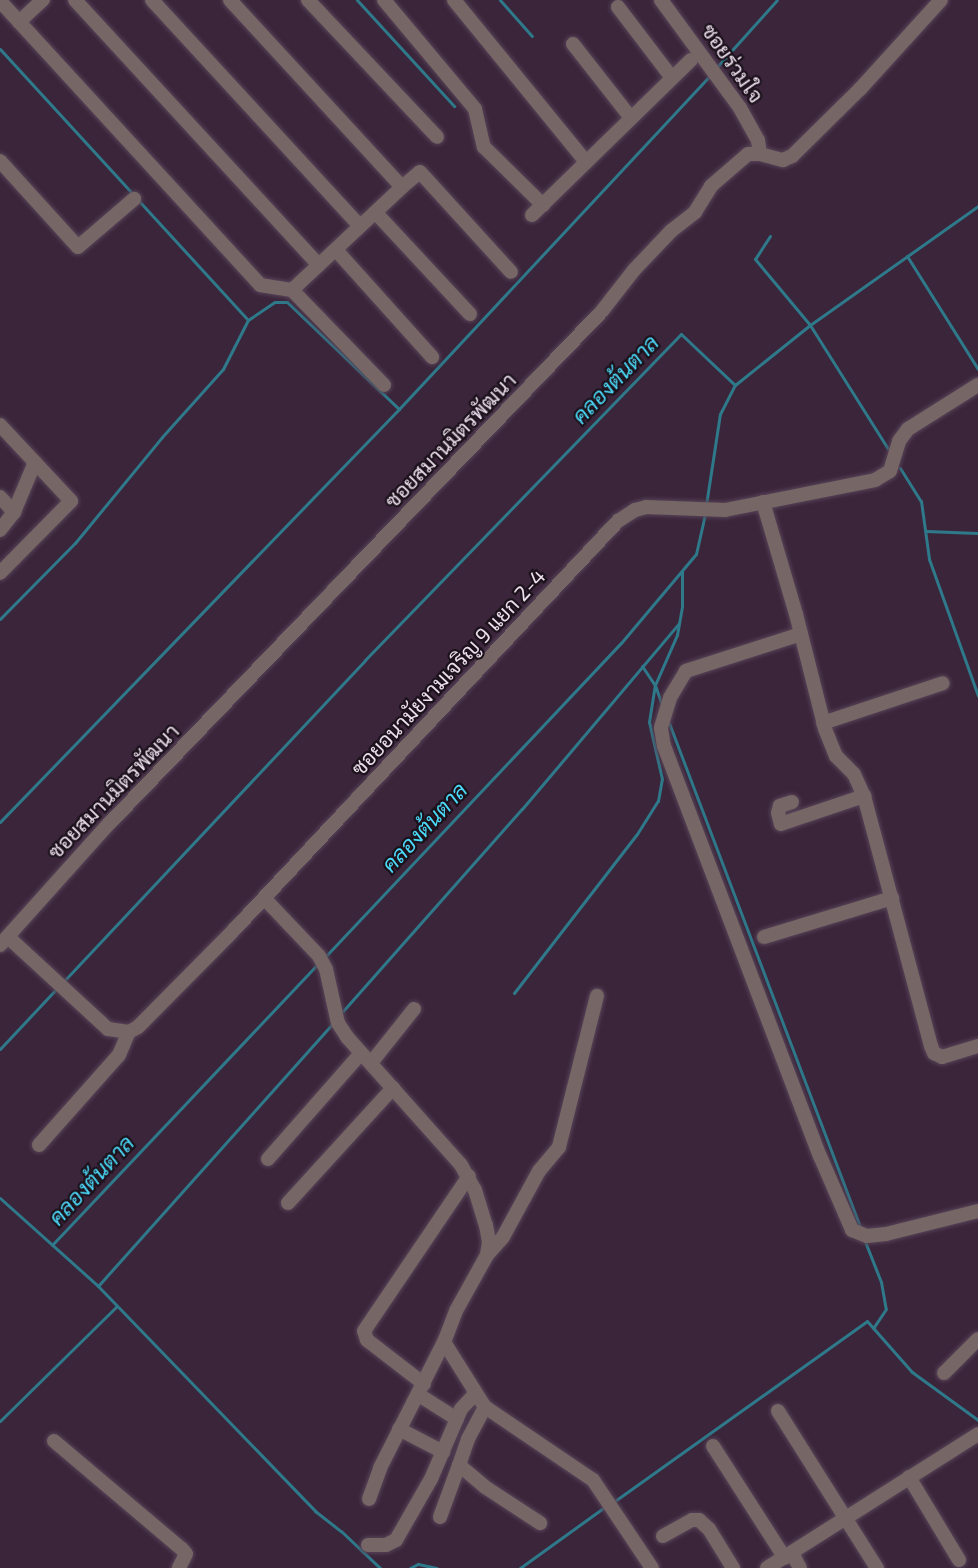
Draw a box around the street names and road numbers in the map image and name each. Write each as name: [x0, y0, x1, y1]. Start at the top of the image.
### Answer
street label: ซอยร่วมใจ: [697, 19, 769, 107]
street label: ซอยสมานมิตรพัฒนา: [379, 367, 521, 513]
street label: ซอยอนามัยงามเจริญ 9 แยก 2-4: [346, 564, 550, 780]
street label: ซอยสมานมิตรพัฒนา: [42, 718, 184, 864]

